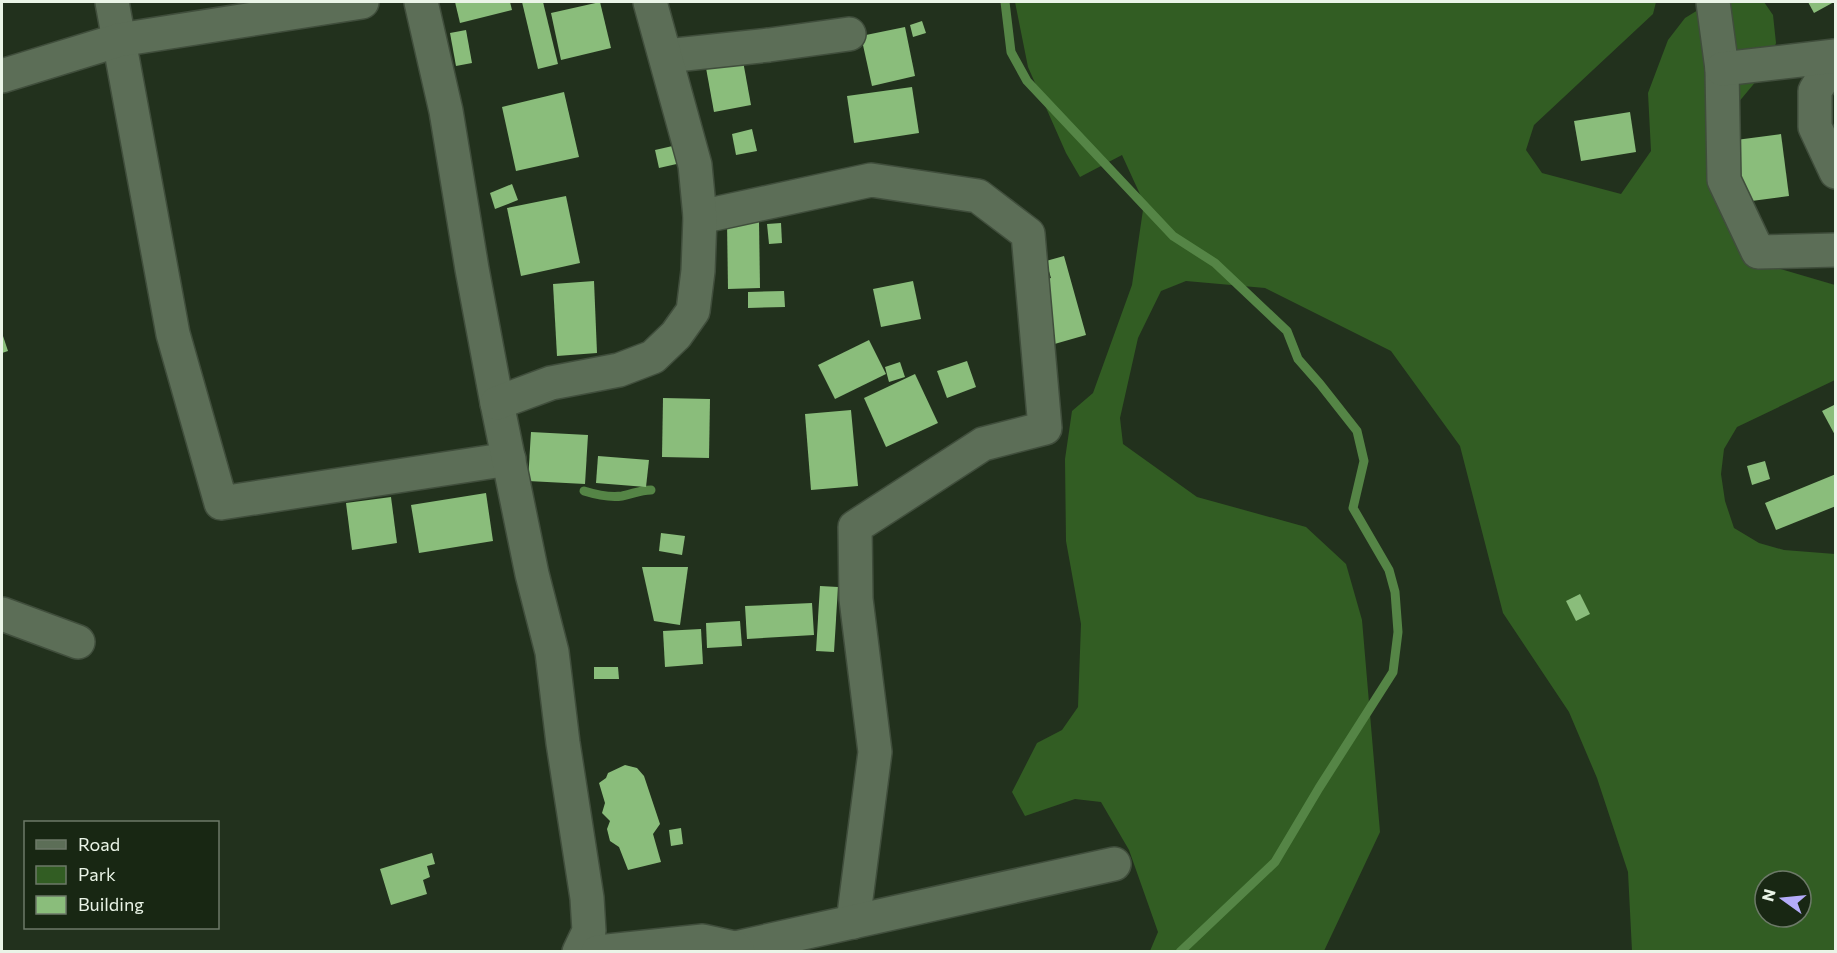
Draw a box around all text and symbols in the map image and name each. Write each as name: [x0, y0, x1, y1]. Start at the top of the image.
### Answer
legend: [24, 821, 219, 929]
text: Road: [78, 833, 120, 855]
text: Park: [78, 863, 116, 885]
north arrow: [1753, 869, 1813, 929]
text: N: [1757, 887, 1779, 903]
text: Building: [78, 893, 144, 915]

